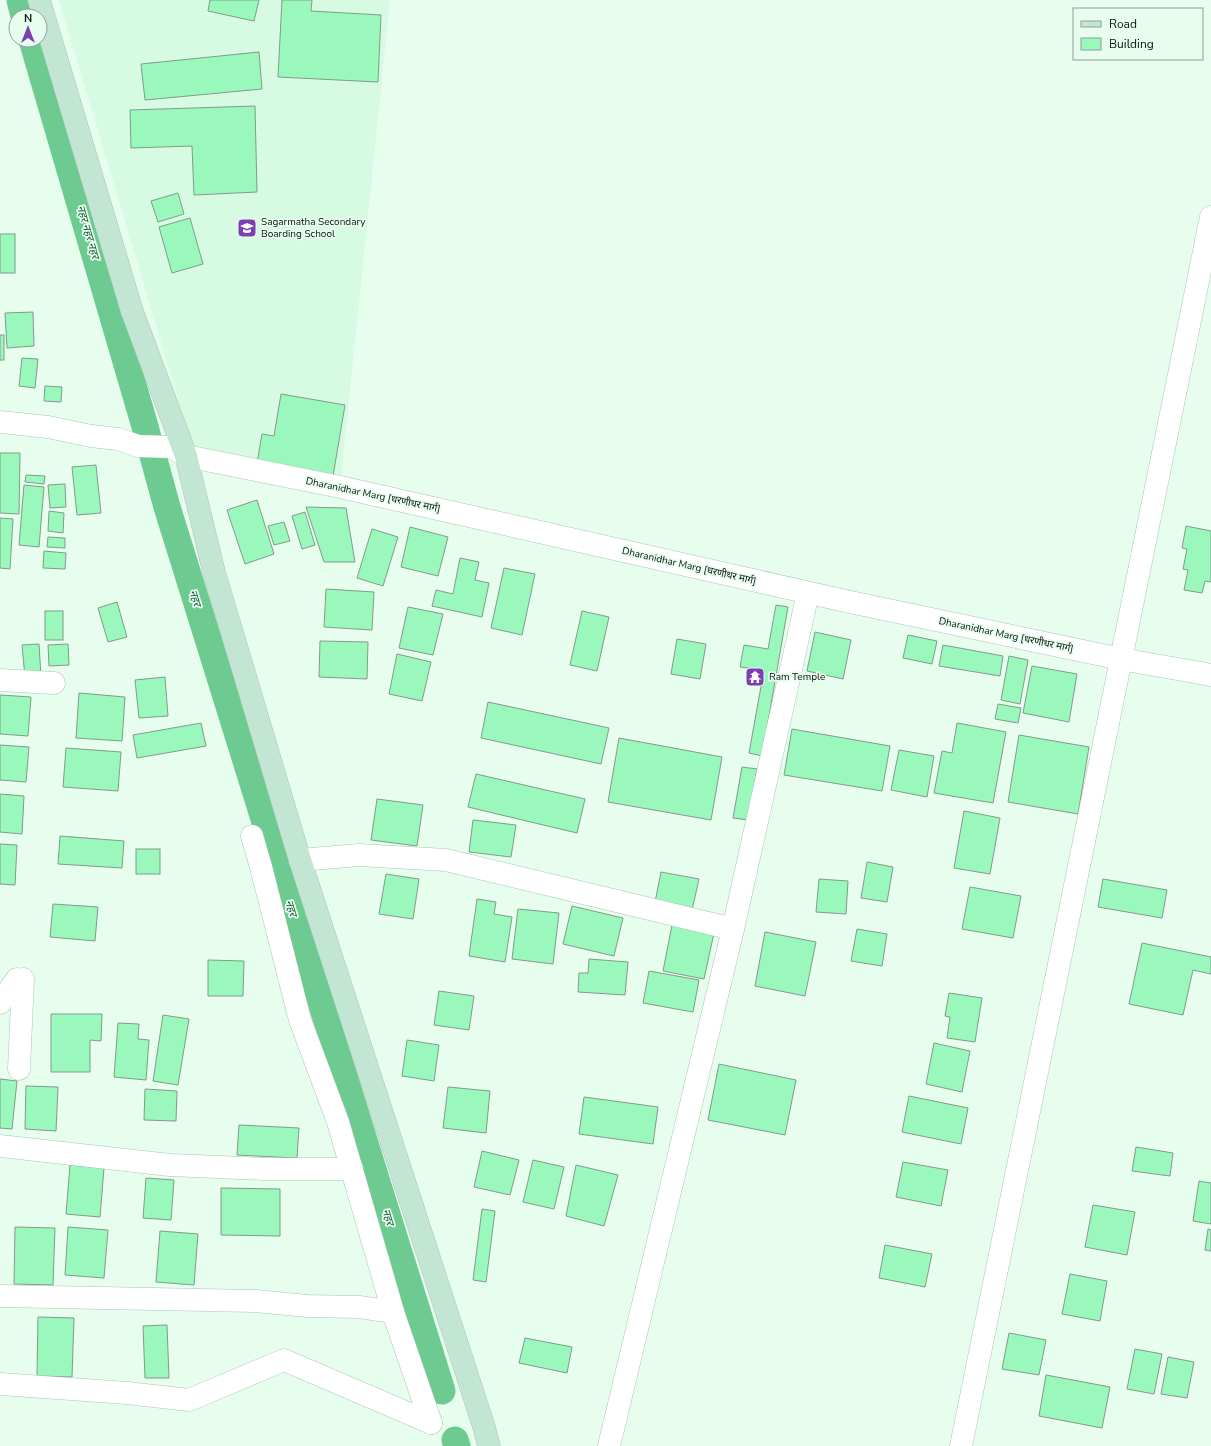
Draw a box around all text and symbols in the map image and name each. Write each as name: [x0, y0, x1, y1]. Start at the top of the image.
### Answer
north arrow: [8, 8, 48, 48]
legend: [1073, 8, 1203, 60]
text: N: [24, 11, 32, 26]
text: Road: [1109, 16, 1137, 32]
text: Building: [1109, 36, 1154, 52]
water label: नहर नहर नहर: [73, 203, 103, 263]
place label: Sagarmatha Secondary Boarding School: [261, 215, 366, 241]
school or university icon: Sagarmatha Secondary Boarding School: [236, 217, 258, 239]
street label: Dharanidhar Marg [धरणीधर मार्ग]: [304, 474, 442, 516]
street label: Dharanidhar Marg [धरणीधर मार्ग]: [621, 544, 757, 588]
water label: नहर: [185, 588, 205, 610]
street label: Dharanidhar Marg [धरणीधर मार्ग]: [937, 614, 1075, 656]
temple icon: Ram Temple: [744, 666, 766, 688]
place label: Ram Temple: [769, 670, 825, 684]
water label: नहर: [281, 898, 301, 920]
water label: नहर: [378, 1207, 398, 1229]

